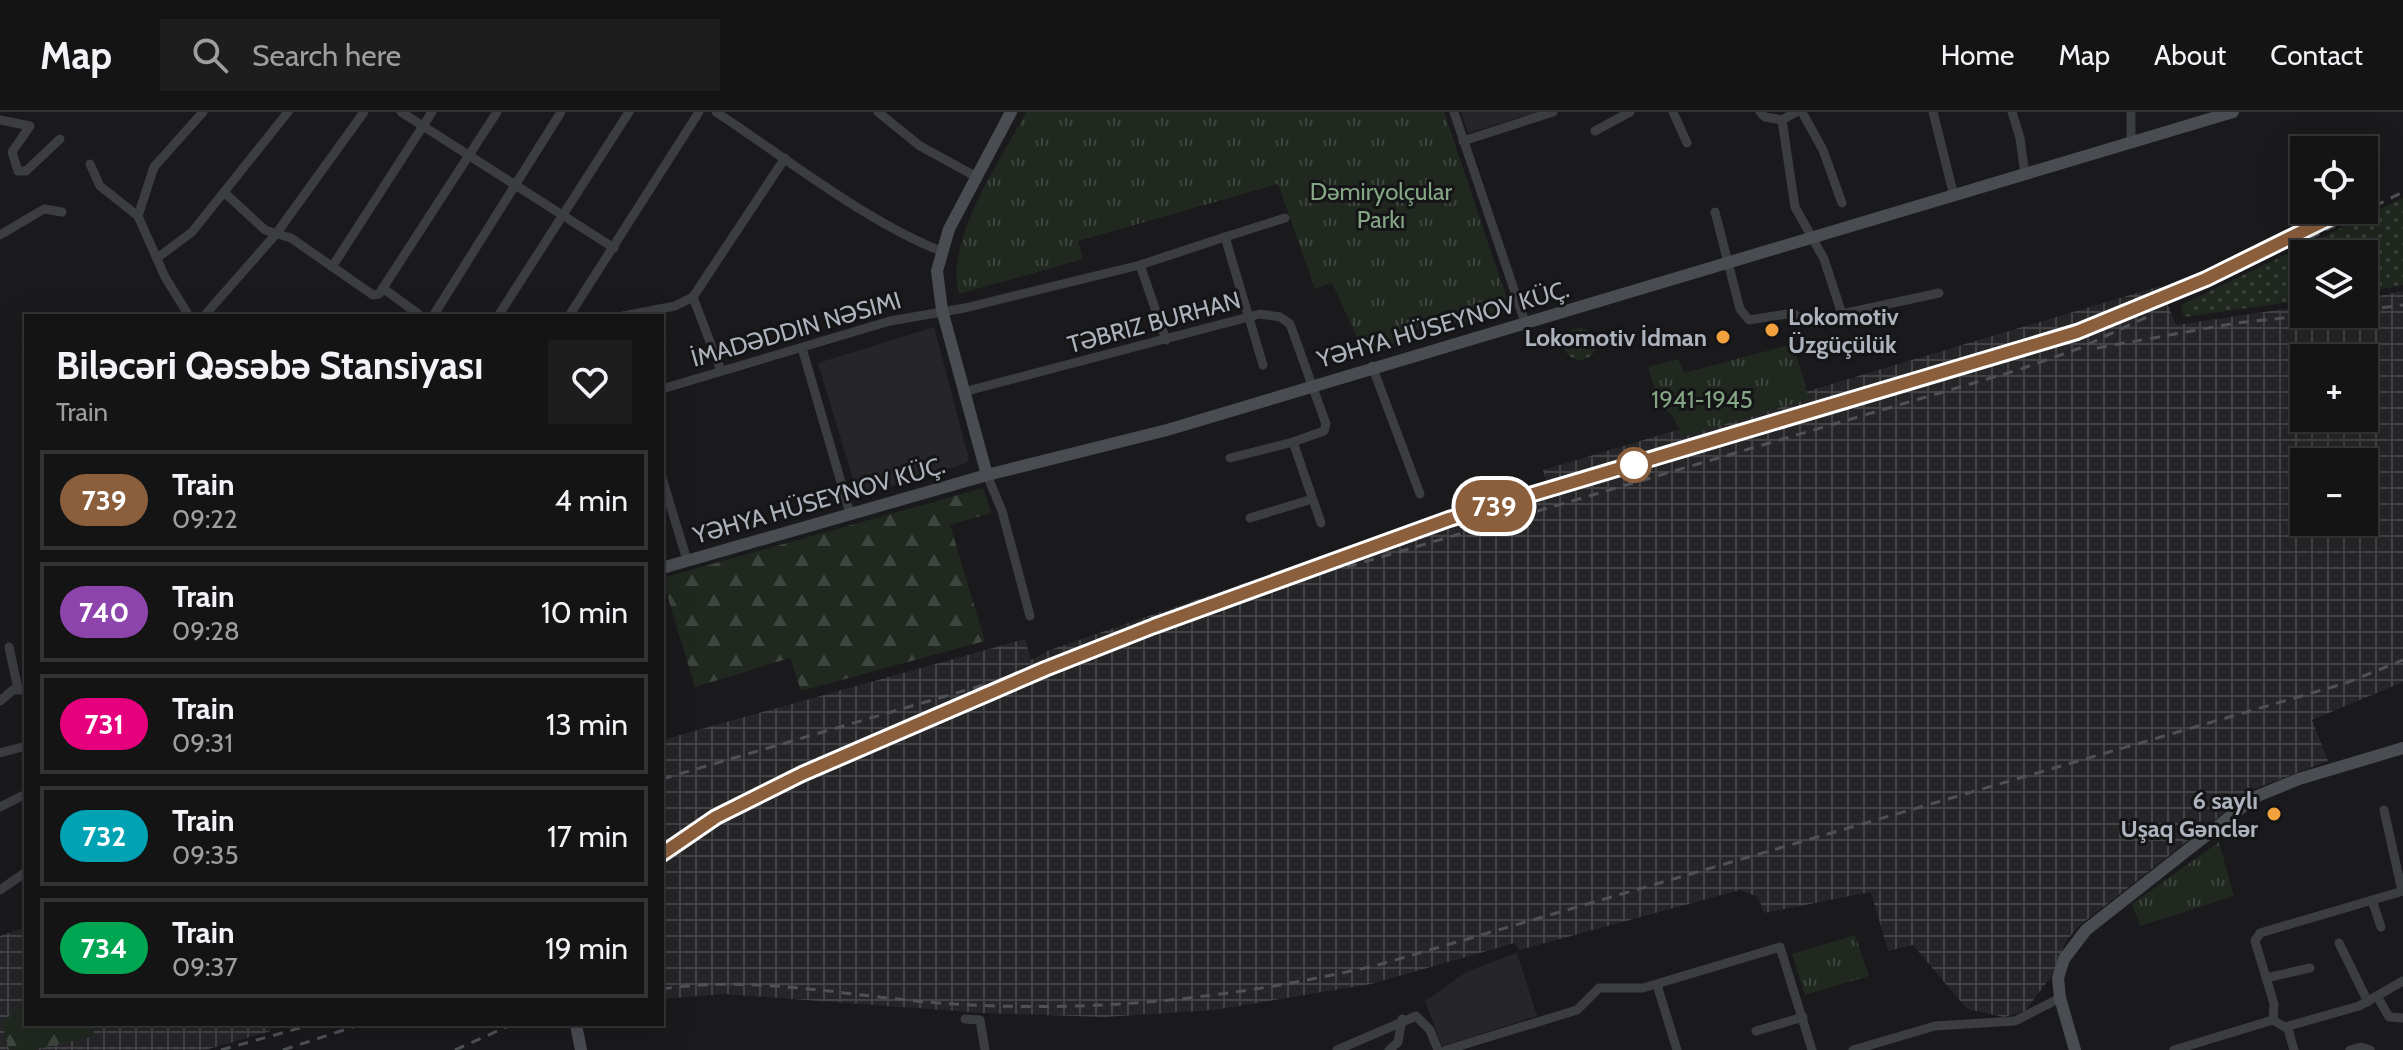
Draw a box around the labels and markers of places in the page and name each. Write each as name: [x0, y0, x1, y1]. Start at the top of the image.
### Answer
place label: Lokomotiv Üzgüçülük: [1788, 302, 1899, 359]
marker: Lokomotiv Üzgüçülük: [1763, 321, 1781, 339]
place label: Lokomotiv İdman: [1524, 323, 1707, 352]
marker: Lokomotiv İdman: [1714, 328, 1732, 346]
unlabelled marker: [1617, 448, 1651, 482]
place label: 6 saylı Uşaq Gənclər: [2120, 786, 2258, 843]
marker: 6 saylı Uşaq Gənclər: [2265, 805, 2283, 823]

